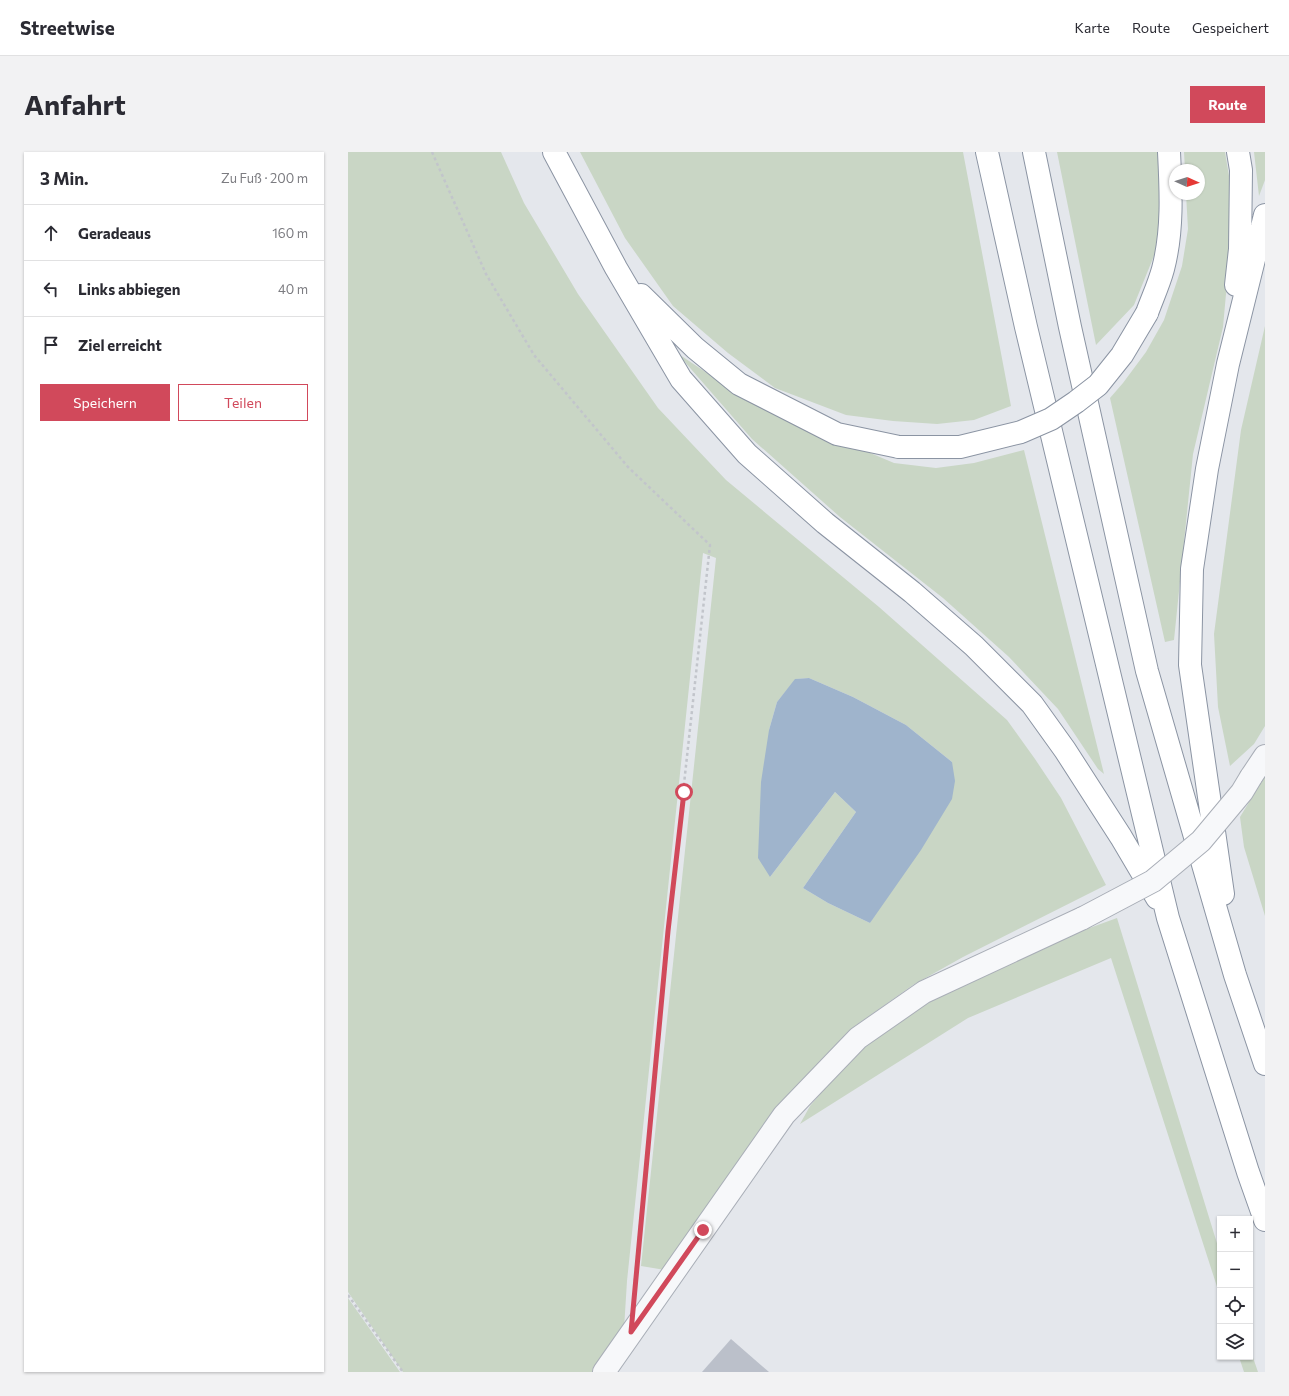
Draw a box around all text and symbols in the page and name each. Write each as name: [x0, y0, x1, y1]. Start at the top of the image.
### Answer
text: Streetwise: [20, 16, 115, 39]
text: Karte: [1075, 19, 1110, 36]
text: Route: [1132, 19, 1170, 36]
text: Gespeichert: [1192, 19, 1269, 36]
button: Route: [1190, 86, 1265, 123]
text: Anfahrt: [24, 87, 126, 121]
north arrow: [1169, 164, 1205, 200]
text: 3 Min.: [40, 168, 89, 189]
text: Zu Fuß · 200 m: [221, 170, 308, 186]
icon: ahead: [40, 222, 62, 244]
text: Geradeaus: [78, 224, 151, 242]
text: 160 m: [272, 225, 308, 241]
icon: left: [40, 278, 62, 300]
text: Links abbiegen: [78, 280, 180, 298]
text: 40 m: [278, 281, 308, 297]
icon: arrive: [40, 334, 62, 356]
text: Ziel erreicht: [78, 336, 162, 354]
button: Speichern: [40, 384, 170, 421]
button: Teilen: [178, 384, 308, 421]
route start: [675, 783, 693, 801]
map controls: [1217, 1216, 1253, 1360]
button: +: [1217, 1216, 1253, 1252]
route end: [694, 1221, 712, 1239]
button: −: [1217, 1252, 1253, 1288]
button: locate: [1217, 1288, 1253, 1324]
button: layers: [1217, 1324, 1253, 1360]

